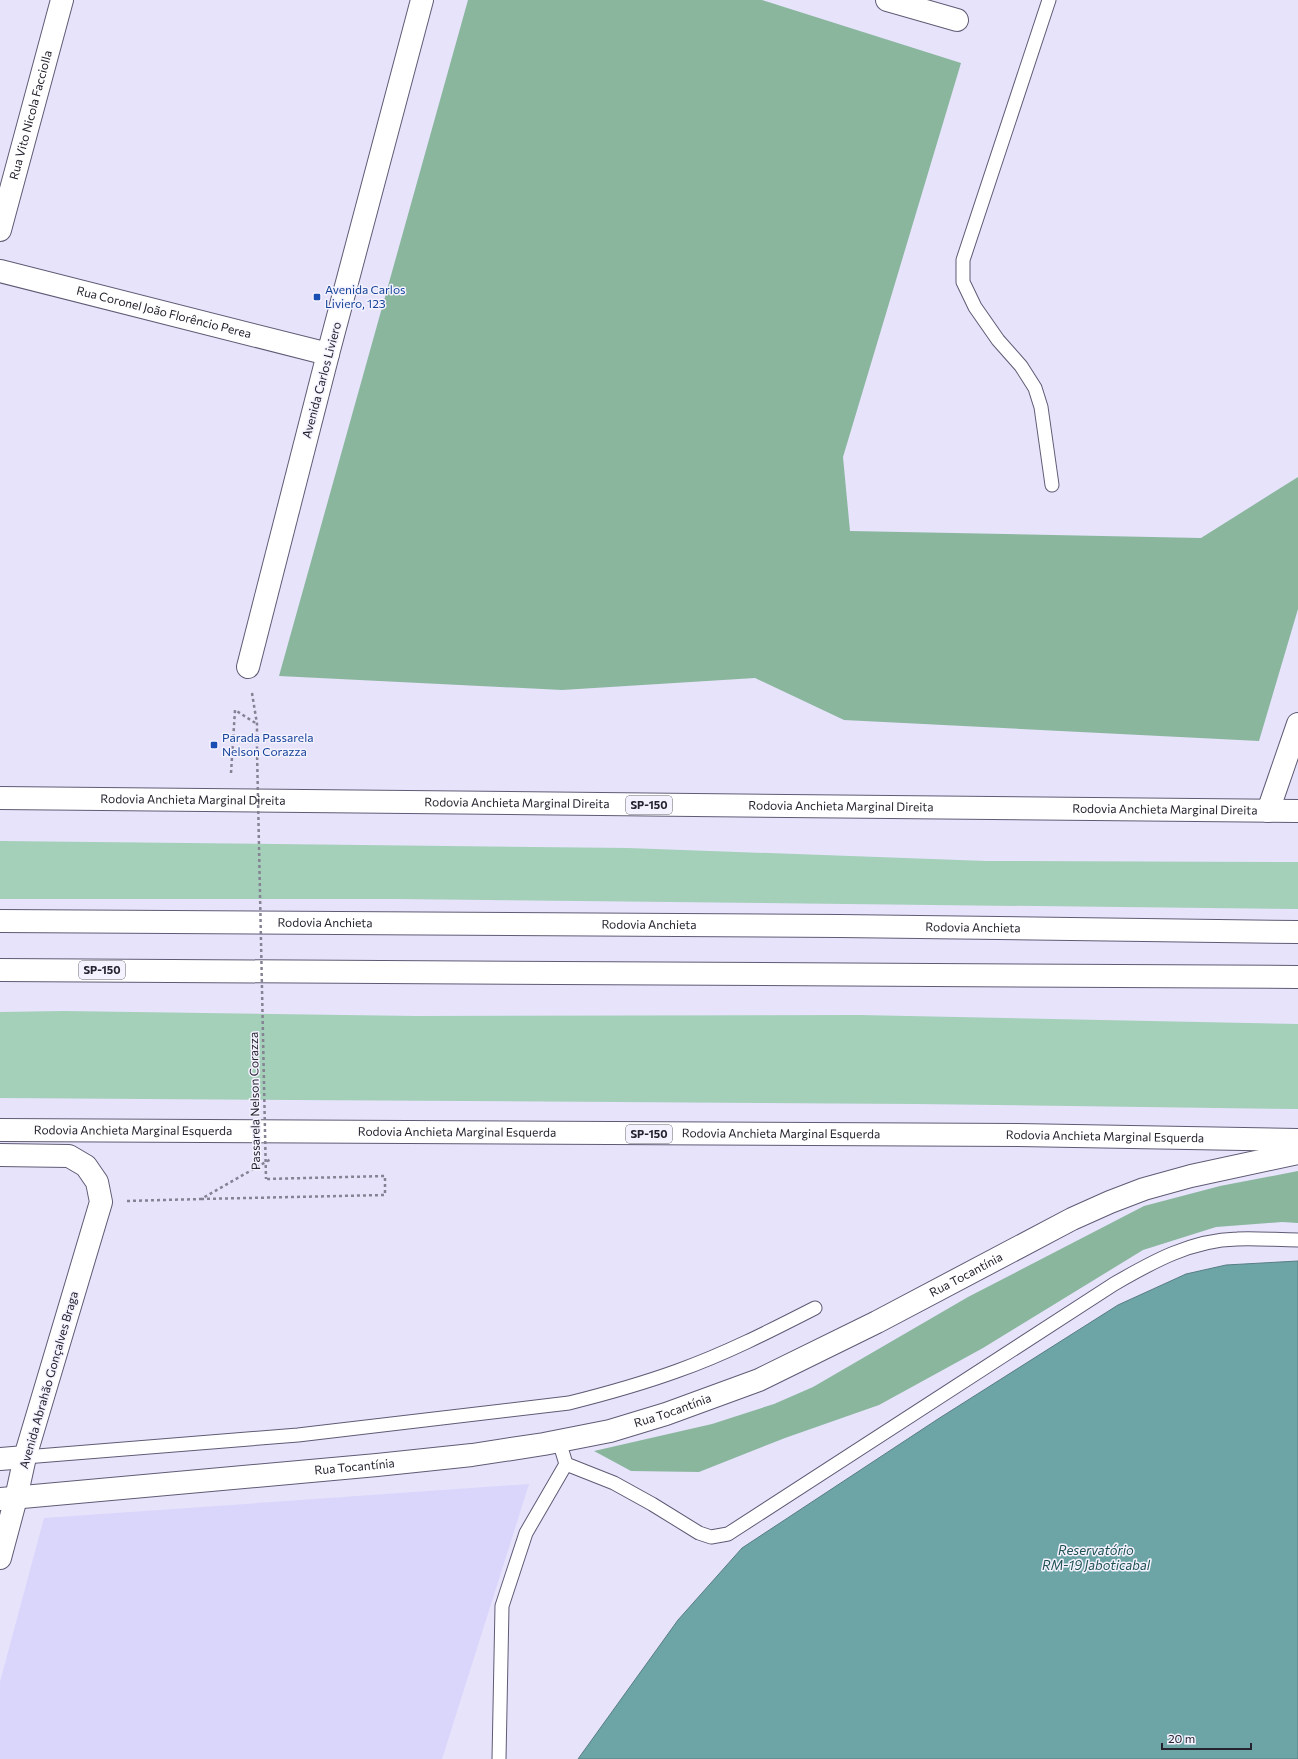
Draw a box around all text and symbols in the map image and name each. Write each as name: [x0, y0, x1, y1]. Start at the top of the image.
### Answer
street label: Rua Vito Nicola Facciolla: [6, 49, 54, 181]
place label: Avenida Carlos Liviero, 123: [325, 282, 405, 310]
street label: Rua Coronel João Florêncio Perea: [75, 283, 253, 340]
marker: Avenida Carlos Liviero, 123: [312, 292, 322, 302]
street label: Avenida Carlos Liviero: [299, 320, 343, 440]
place label: Parada Passarela Nelson Corazza: [222, 730, 314, 758]
marker: Parada Passarela Nelson Corazza: [209, 740, 219, 750]
street label: Rodovia Anchieta Marginal Direita: [100, 791, 286, 807]
street label: Rodovia Anchieta Marginal Direita: [424, 794, 610, 810]
road number: SP-150: [626, 796, 672, 814]
street label: Rodovia Anchieta Marginal Direita: [748, 797, 934, 813]
street label: Rodovia Anchieta Marginal Direita: [1072, 801, 1258, 817]
street label: Rodovia Anchieta: [277, 915, 373, 929]
street label: Rodovia Anchieta: [601, 917, 697, 931]
street label: Rodovia Anchieta: [925, 919, 1021, 934]
road number: SP-150: [79, 961, 125, 979]
street label: Passarela Nelson Corazza: [246, 1032, 262, 1170]
street label: Rodovia Anchieta Marginal Esquerda: [34, 1122, 232, 1137]
street label: Rodovia Anchieta Marginal Esquerda: [358, 1124, 556, 1139]
road number: SP-150: [626, 1125, 672, 1143]
street label: Rodovia Anchieta Marginal Esquerda: [682, 1125, 880, 1140]
street label: Rodovia Anchieta Marginal Esquerda: [1006, 1127, 1204, 1144]
street label: Rua Tocantínia: [927, 1249, 1005, 1299]
street label: Avenida Abrahão Gonçalves Braga: [16, 1289, 80, 1470]
street label: Rua Tocantínia: [632, 1390, 713, 1429]
street label: Rua Tocantínia: [314, 1455, 395, 1477]
water label: Reservatório RM-19 Jaboticabal: [1042, 1542, 1151, 1573]
scale bar: [1162, 1725, 1251, 1751]
text: 20 m: [1168, 1731, 1195, 1745]

